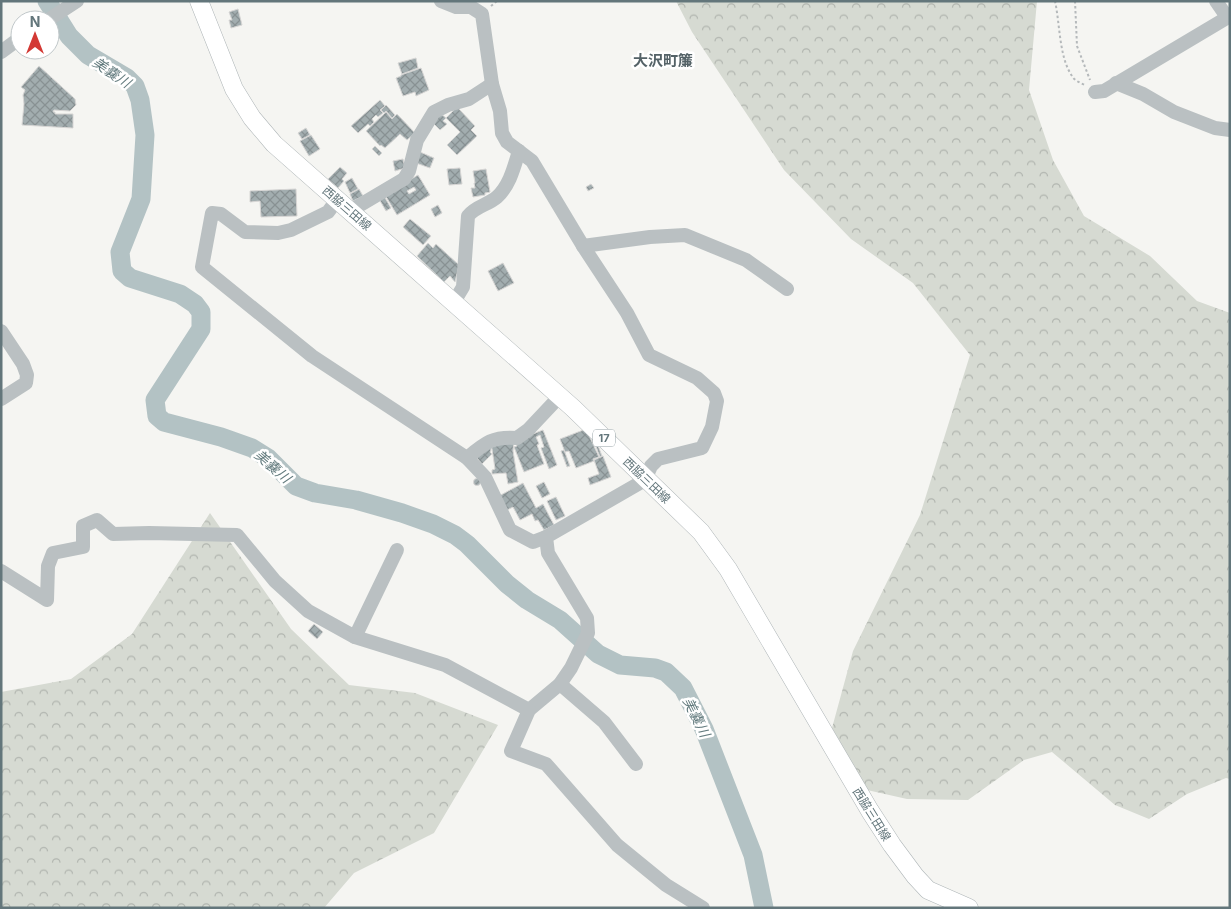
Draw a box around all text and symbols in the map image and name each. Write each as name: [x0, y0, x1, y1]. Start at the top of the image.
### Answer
north arrow: [10, 10, 60, 60]
text: N: [30, 13, 40, 30]
district label: 大沢町簾: [633, 51, 693, 70]
water label: 美嚢川: [90, 53, 136, 92]
street label: 西脇三田線: [319, 183, 375, 233]
road number: 17: [593, 429, 615, 446]
water label: 美嚢川: [252, 446, 296, 488]
street label: 西脇三田線: [620, 454, 674, 506]
water label: 美嚢川: [680, 694, 715, 741]
street label: 西脇三田線: [850, 785, 894, 843]

